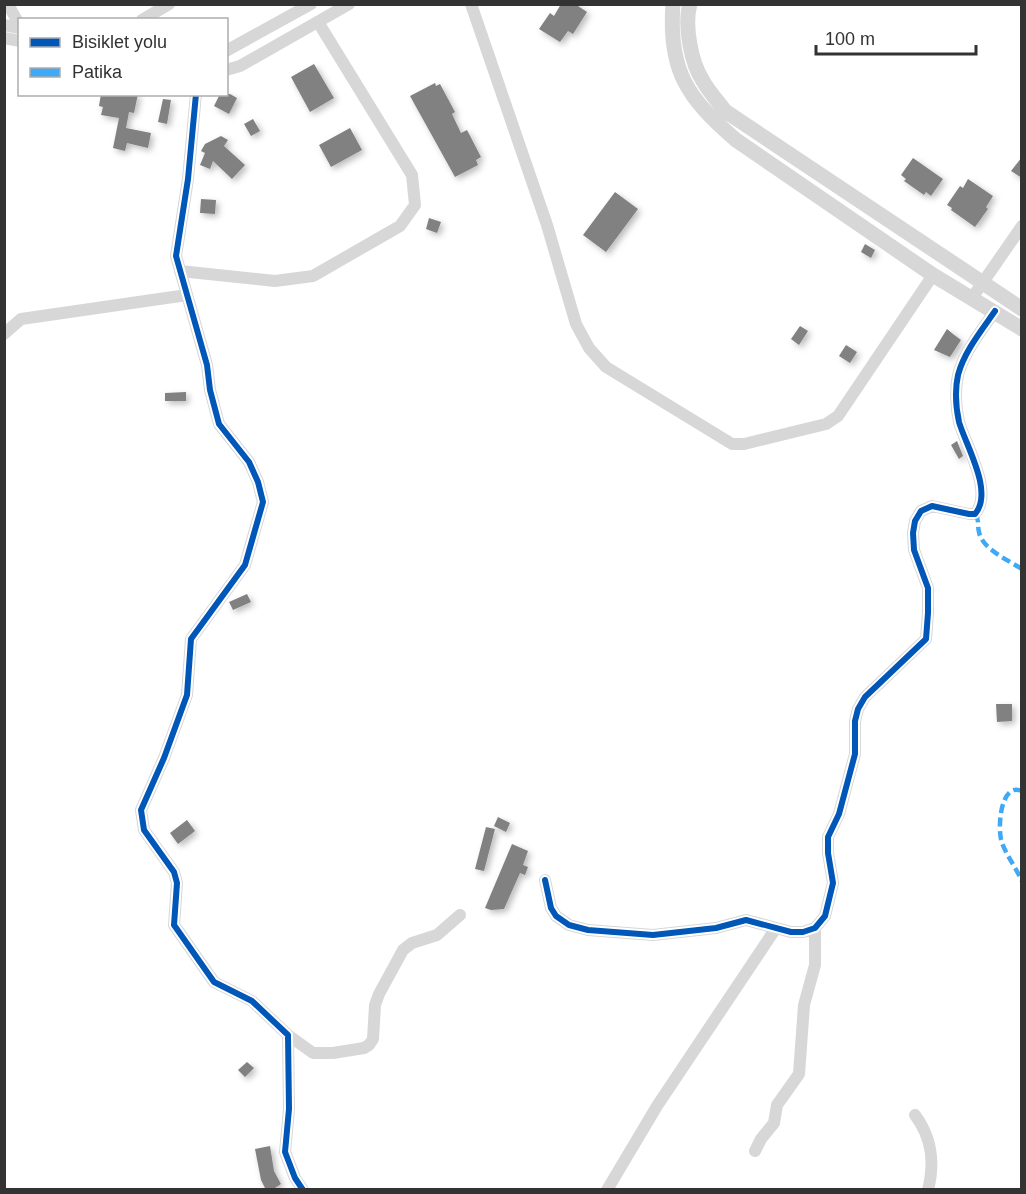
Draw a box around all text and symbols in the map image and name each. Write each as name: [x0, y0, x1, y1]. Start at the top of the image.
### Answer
legend: [18, 18, 228, 96]
scale bar: [816, 18, 976, 56]
text: 100 m: [825, 29, 875, 49]
text: Bisiklet yolu: [72, 32, 167, 52]
text: Patika: [72, 62, 123, 82]

